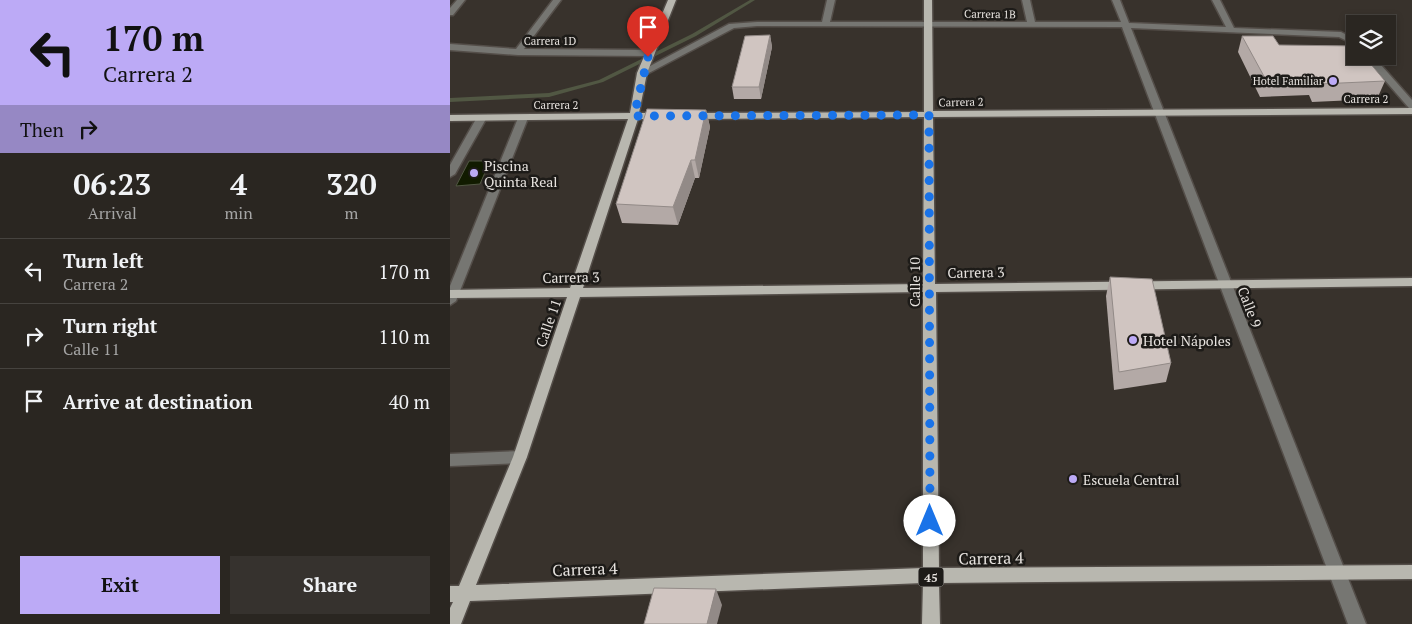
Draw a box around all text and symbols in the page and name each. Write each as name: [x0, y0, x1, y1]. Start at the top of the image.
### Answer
pin: [627, 6, 669, 57]
street label: Carrera 1B: [964, 7, 1016, 21]
icon: arrive: [634, 13, 662, 41]
text: 170 m: [103, 15, 204, 61]
map controls: [1346, 15, 1396, 65]
button: layers: [1346, 15, 1396, 65]
icon: left: [20, 20, 85, 85]
street label: Carrera 1D: [524, 34, 577, 48]
text: Carrera 2: [103, 59, 193, 88]
place label: Hotel Familiar: [1253, 74, 1324, 88]
marker: Hotel Familiar: [1327, 75, 1339, 87]
street label: Carrera 2: [1344, 92, 1389, 106]
street label: Carrera 2: [938, 95, 984, 109]
street label: Carrera 2: [534, 98, 579, 112]
icon: right: [74, 115, 102, 143]
text: Then: [20, 117, 64, 142]
place label: Piscina Quinta Real: [484, 156, 558, 191]
text: 06:23: [73, 164, 151, 204]
text: 4: [230, 164, 247, 204]
text: 320: [326, 164, 377, 204]
marker: Piscina Quinta Real: [468, 167, 480, 179]
text: Arrival: [88, 202, 137, 224]
text: min: [225, 202, 253, 224]
text: m: [344, 202, 358, 224]
text: Turn left: [63, 248, 144, 273]
icon: left: [20, 257, 48, 285]
street label: Calle 10: [905, 257, 924, 307]
text: 170 m: [379, 259, 430, 284]
street label: Carrera 3: [947, 262, 1005, 282]
street label: Carrera 3: [542, 267, 600, 287]
text: Carrera 2: [63, 273, 128, 295]
street label: Calle 9: [1234, 284, 1266, 330]
street label: Calle 11: [531, 296, 565, 350]
text: Turn right: [63, 313, 157, 338]
icon: right: [20, 322, 48, 350]
text: 110 m: [379, 324, 430, 349]
place label: Hotel Nápoles: [1143, 331, 1231, 350]
marker: Hotel Nápoles: [1127, 334, 1139, 346]
text: Calle 11: [63, 338, 120, 360]
icon: arrive: [20, 387, 48, 415]
text: Arrive at destination: [63, 389, 252, 414]
text: 40 m: [389, 389, 430, 414]
place label: Escuela Central: [1083, 470, 1179, 489]
marker: Escuela Central: [1067, 473, 1079, 485]
position arrow: [903, 494, 955, 546]
street label: Carrera 4: [958, 546, 1024, 570]
button: Exit: [20, 556, 220, 614]
button: Share: [230, 556, 430, 614]
street label: Carrera 4: [552, 557, 619, 581]
road number: 45: [918, 568, 944, 586]

